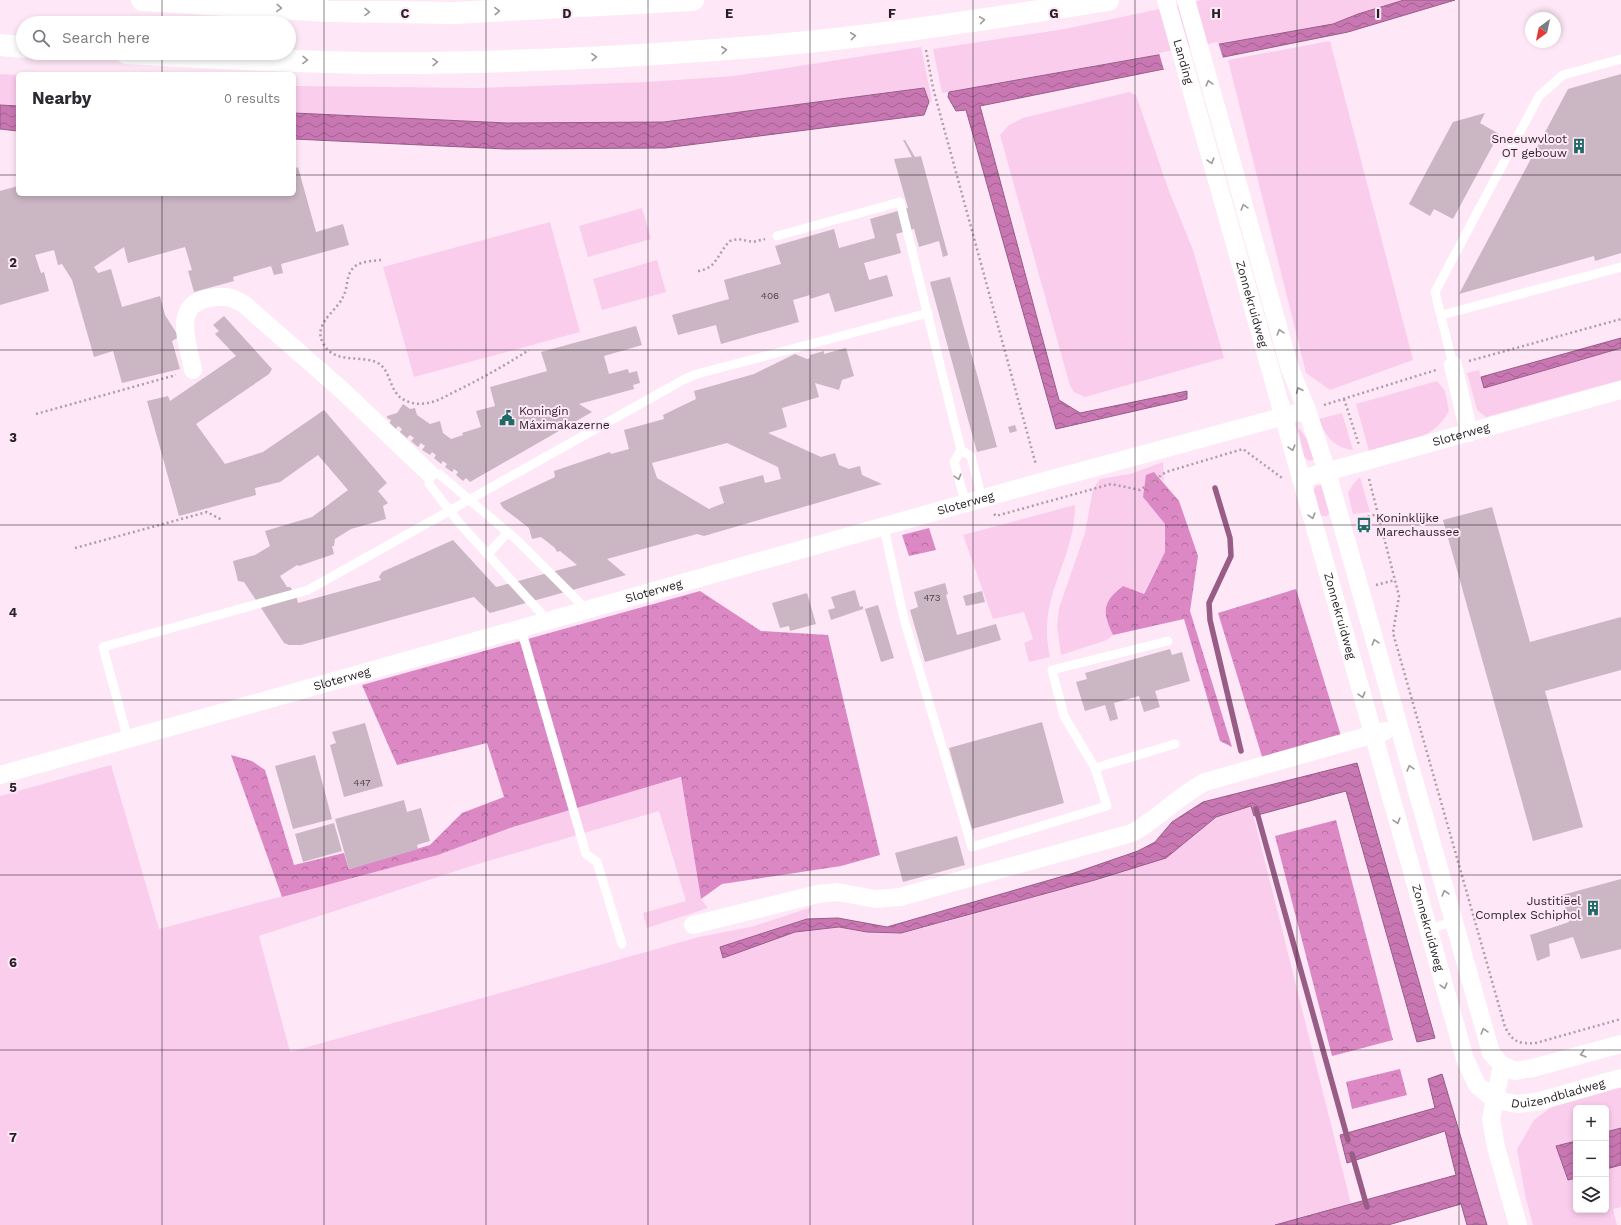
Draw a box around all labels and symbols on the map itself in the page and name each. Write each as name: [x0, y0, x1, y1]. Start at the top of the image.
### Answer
one-way arrow: [276, 4, 282, 12]
text: C: [401, 6, 410, 21]
text: D: [562, 6, 572, 21]
text: E: [725, 6, 733, 21]
text: F: [888, 6, 896, 21]
text: G: [1049, 6, 1059, 21]
text: H: [1211, 6, 1221, 21]
text: I: [1376, 6, 1380, 21]
one-way arrow: [494, 7, 500, 15]
one-way arrow: [364, 8, 370, 16]
north arrow: [1525, 12, 1561, 48]
one-way arrow: [979, 16, 985, 25]
one-way arrow: [850, 32, 856, 41]
street label: Landing: [1170, 38, 1197, 86]
one-way arrow: [721, 45, 727, 54]
one-way arrow: [591, 53, 597, 62]
one-way arrow: [302, 56, 308, 64]
one-way arrow: [432, 58, 438, 66]
one-way arrow: [1205, 80, 1214, 87]
place label: Sneeuwvloot OT gebouw: [1491, 132, 1567, 160]
building icon: Sneeuwvloot OT gebouw: [1570, 137, 1588, 155]
one-way arrow: [1206, 157, 1215, 164]
one-way arrow: [1240, 204, 1249, 211]
text: 2: [9, 255, 17, 270]
street label: Zonnekruidweg: [1233, 259, 1271, 350]
house number: 406: [761, 290, 779, 301]
one-way arrow: [1276, 329, 1285, 336]
one-way arrow: [1296, 386, 1304, 394]
place label: Koningin Máximakazerne: [519, 404, 610, 432]
public building icon: Koningin Máximakazerne: [498, 409, 516, 427]
street label: Sloterweg: [1431, 420, 1492, 449]
text: 3: [9, 430, 17, 445]
one-way arrow: [1287, 444, 1296, 451]
one-way arrow: [953, 473, 962, 480]
street label: Sloterweg: [935, 488, 996, 518]
place label: Koninklijke Marechaussee: [1376, 511, 1460, 539]
one-way arrow: [1307, 513, 1315, 520]
bus stop icon: Koninklijke Marechaussee: [1355, 516, 1373, 534]
street label: Zonnekruidweg: [1321, 571, 1359, 661]
street label: Sloterweg: [624, 576, 684, 606]
house number: 473: [923, 592, 941, 603]
text: 4: [9, 605, 18, 620]
one-way arrow: [1371, 639, 1380, 646]
street label: Sloterweg: [312, 664, 372, 693]
one-way arrow: [1357, 692, 1366, 699]
one-way arrow: [1406, 764, 1415, 771]
house number: 447: [353, 777, 371, 788]
text: 5: [9, 780, 17, 795]
one-way arrow: [1393, 817, 1401, 824]
street label: Zonnekruidweg: [1409, 883, 1447, 973]
one-way arrow: [1441, 890, 1450, 897]
place label: Justitiëel Complex Schiphol: [1475, 894, 1581, 922]
building icon: Justitiëel Complex Schiphol: [1584, 899, 1602, 917]
text: 6: [9, 955, 17, 970]
one-way arrow: [1439, 982, 1448, 989]
one-way arrow: [1480, 1028, 1489, 1035]
one-way arrow: [1580, 1049, 1587, 1058]
street label: Duizendbladweg: [1510, 1076, 1607, 1111]
text: 7: [9, 1130, 17, 1145]

